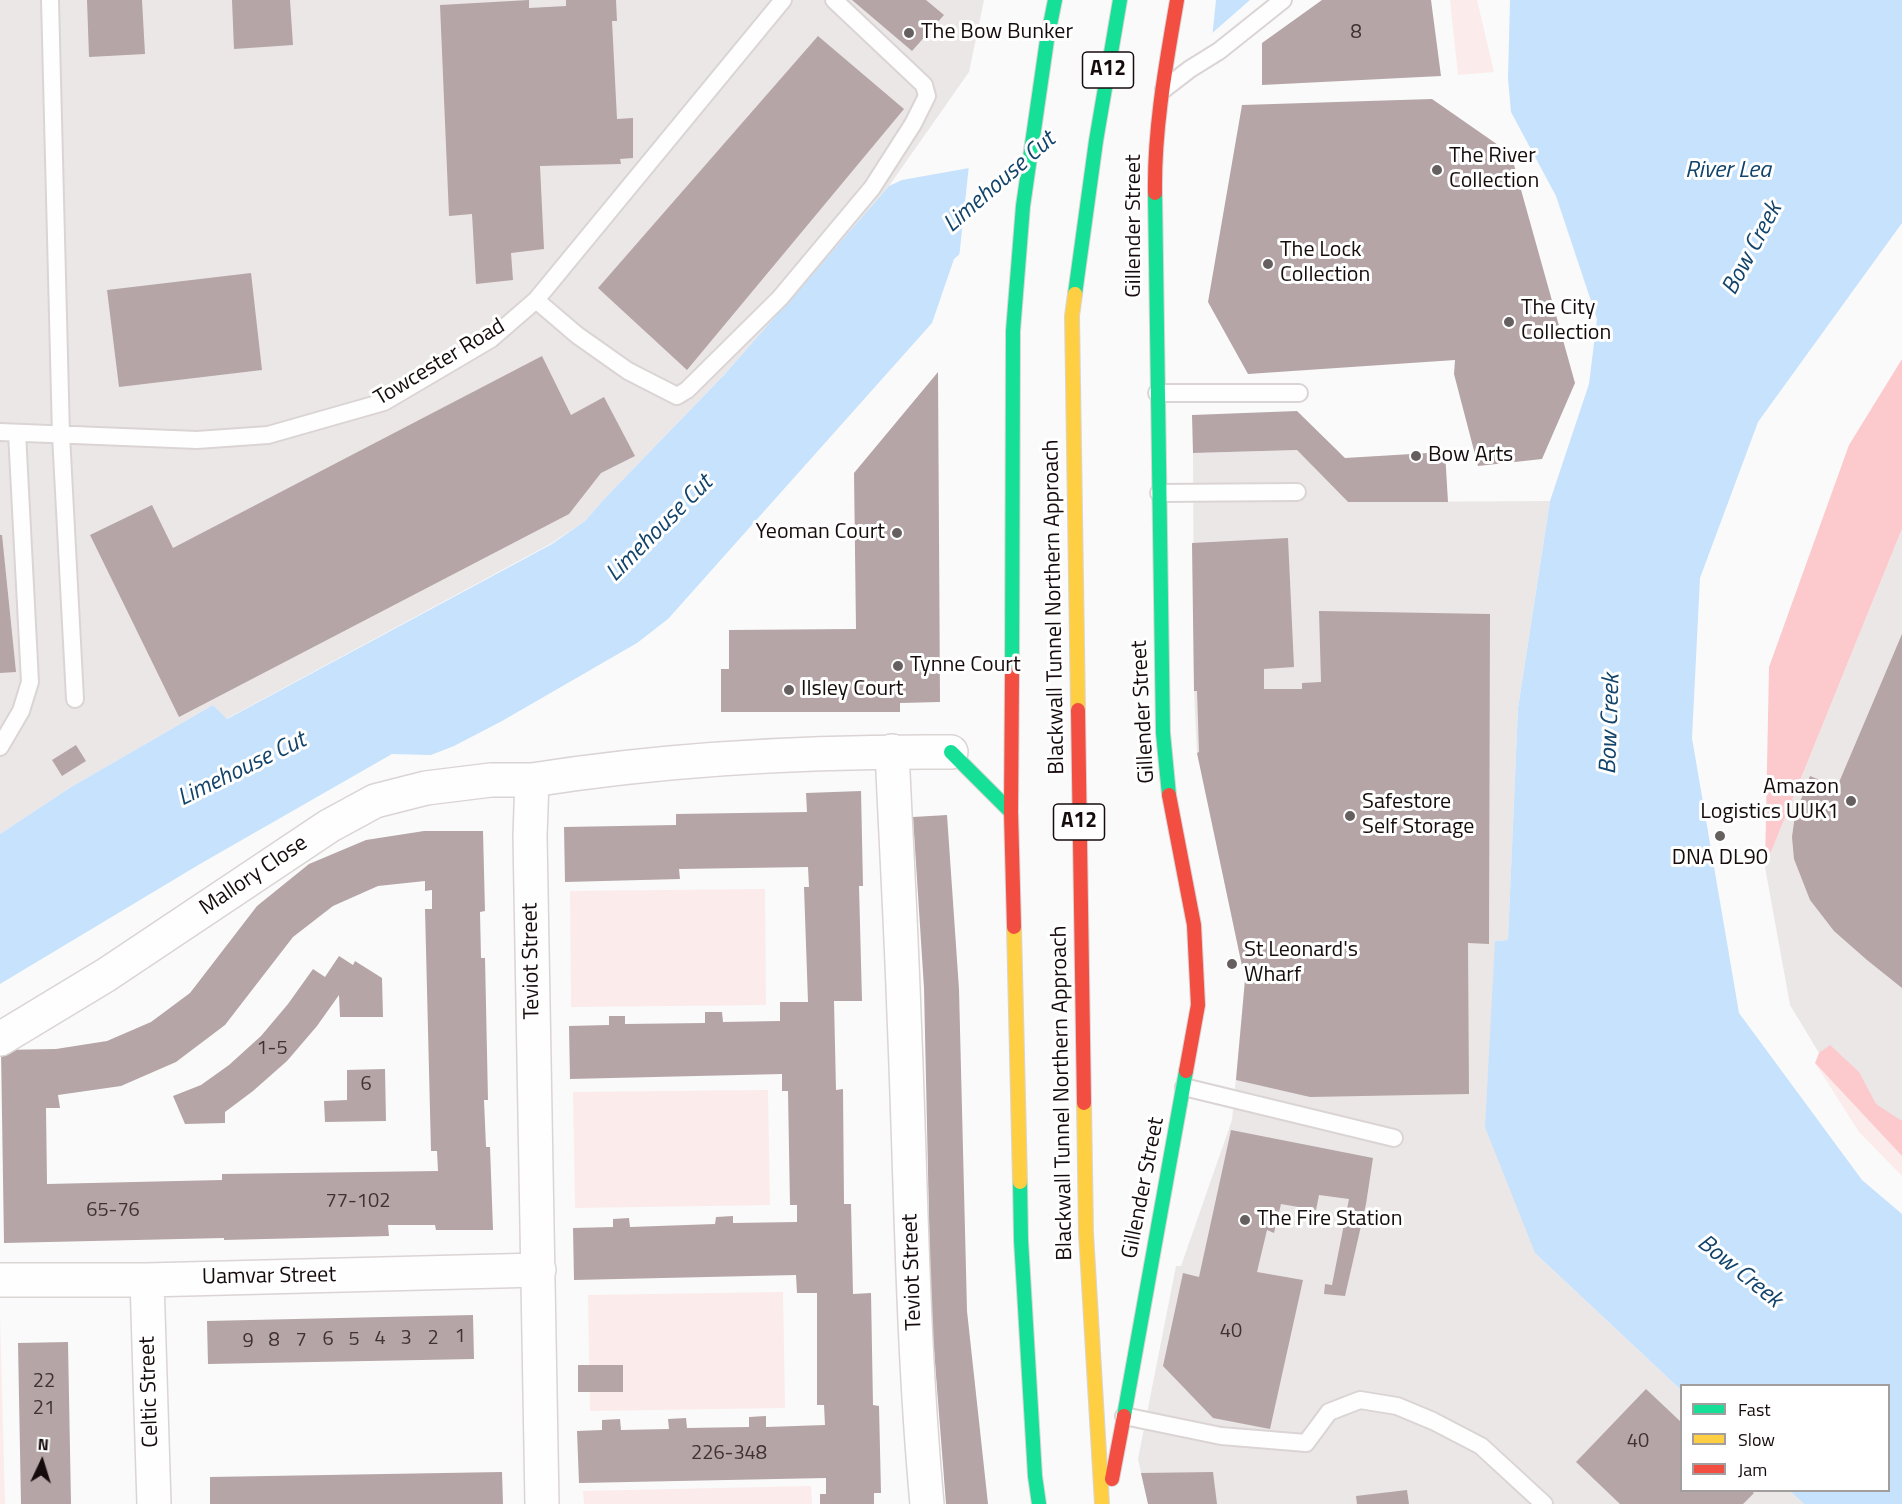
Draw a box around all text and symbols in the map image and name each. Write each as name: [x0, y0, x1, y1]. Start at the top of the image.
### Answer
place label: The Bow Bunker: [921, 20, 1073, 46]
house number: 8: [1350, 21, 1362, 45]
marker: The Bow Bunker: [902, 26, 916, 40]
road number: A12: [1082, 52, 1134, 88]
water label: Limehouse Cut: [938, 127, 1062, 239]
place label: The River Collection: [1449, 144, 1539, 196]
street label: Gillender Street: [1122, 154, 1148, 298]
water label: River Lea: [1685, 157, 1771, 185]
marker: The River Collection: [1430, 163, 1444, 177]
water label: Bow Creek: [1717, 198, 1789, 300]
place label: The Lock Collection: [1280, 238, 1370, 290]
marker: The Lock Collection: [1261, 257, 1275, 271]
place label: The City Collection: [1521, 296, 1611, 348]
street label: Towcester Road: [370, 314, 510, 412]
marker: The City Collection: [1502, 315, 1516, 329]
street label: Blackwall Tunnel Northern Approach: [1039, 439, 1071, 775]
place label: Bow Arts: [1428, 443, 1513, 469]
marker: Bow Arts: [1409, 449, 1423, 463]
water label: Limehouse Cut: [601, 470, 719, 588]
place label: Yeoman Court: [756, 520, 885, 546]
marker: Yeoman Court: [890, 526, 904, 540]
street label: Gillender Street: [1127, 640, 1161, 784]
place label: Tynne Court: [910, 653, 1021, 679]
marker: Tynne Court: [891, 659, 905, 673]
water label: Bow Creek: [1595, 673, 1627, 775]
place label: Ilsley Court: [801, 677, 904, 703]
marker: Ilsley Court: [782, 683, 796, 697]
water label: Limehouse Cut: [173, 727, 311, 813]
place label: Amazon Logistics UUK1: [1700, 775, 1839, 826]
place label: Safestore Self Storage: [1362, 790, 1474, 842]
marker: Amazon Logistics UUK1: [1844, 794, 1858, 808]
road number: A12: [1054, 804, 1104, 840]
marker: Safestore Self Storage: [1343, 809, 1357, 823]
marker: DNA DL90: [1713, 829, 1727, 843]
street label: Mallory Close: [195, 830, 313, 922]
place label: DNA DL90: [1672, 846, 1768, 872]
street label: Teviot Street: [518, 902, 546, 1020]
street label: Blackwall Tunnel Northern Approach: [1047, 925, 1079, 1261]
place label: St Leonard's Wharf: [1244, 938, 1358, 990]
marker: St Leonard's Wharf: [1225, 957, 1239, 971]
house number: 1-5: [256, 1037, 288, 1061]
house number: 6: [360, 1073, 372, 1097]
street label: Gillender Street: [1117, 1115, 1171, 1261]
house number: 77-102: [326, 1190, 390, 1214]
house number: 65-76: [86, 1199, 140, 1223]
place label: The Fire Station: [1257, 1207, 1403, 1233]
street label: Teviot Street: [898, 1213, 928, 1331]
marker: The Fire Station: [1238, 1213, 1252, 1227]
water label: Bow Creek: [1691, 1229, 1787, 1315]
street label: Uamvar Street: [202, 1263, 336, 1291]
house number: 40: [1220, 1320, 1242, 1344]
house number: 1: [454, 1325, 466, 1349]
house number: 4: [374, 1327, 386, 1351]
house number: 3: [400, 1327, 412, 1351]
house number: 2: [427, 1327, 439, 1351]
house number: 6: [322, 1328, 334, 1352]
house number: 5: [348, 1328, 360, 1352]
house number: 8: [268, 1329, 280, 1353]
house number: 7: [295, 1329, 307, 1353]
house number: 9: [242, 1330, 254, 1354]
street label: Celtic Street: [135, 1336, 165, 1448]
house number: 22: [33, 1370, 55, 1394]
legend: [1680, 1384, 1890, 1492]
text: Fast: [1738, 1396, 1771, 1423]
house number: 21: [33, 1397, 55, 1421]
text: Slow: [1738, 1426, 1775, 1453]
house number: 40: [1627, 1430, 1649, 1454]
north arrow: [12, 1432, 72, 1492]
text: N: [37, 1432, 50, 1456]
house number: 226-348: [691, 1442, 767, 1466]
text: Jam: [1738, 1456, 1767, 1483]

